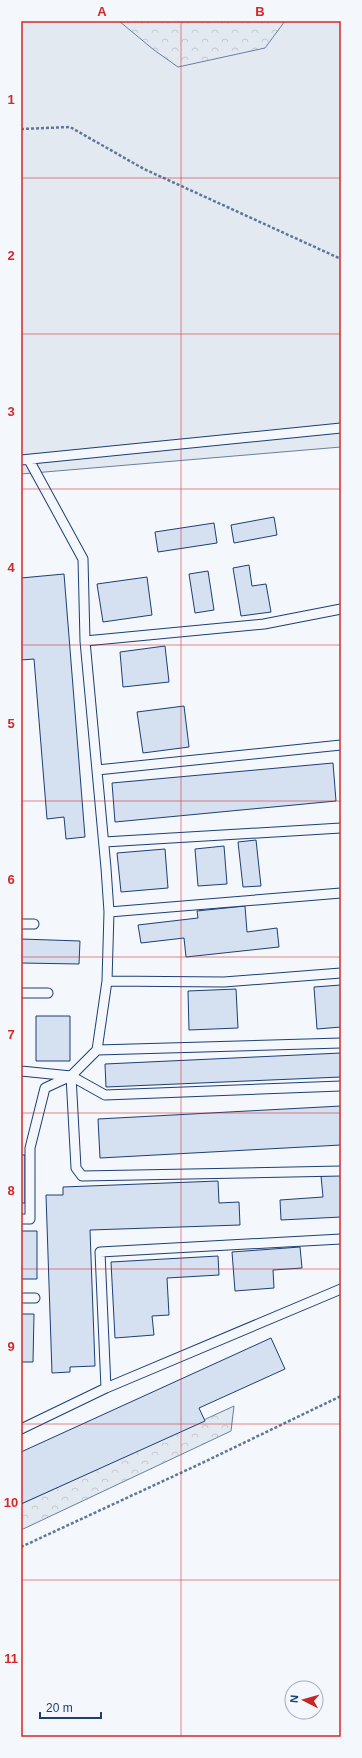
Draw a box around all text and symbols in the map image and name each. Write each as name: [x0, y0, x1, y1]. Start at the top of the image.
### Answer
text: A: [97, 4, 107, 19]
text: B: [255, 4, 265, 19]
text: 1: [7, 92, 15, 107]
text: 2: [7, 248, 15, 263]
text: 3: [7, 404, 15, 419]
text: 4: [7, 560, 15, 575]
text: 5: [7, 716, 15, 731]
text: 6: [7, 872, 15, 887]
text: 7: [7, 1027, 15, 1042]
text: 8: [7, 1183, 15, 1198]
text: 9: [7, 1339, 15, 1354]
text: 10: [4, 1495, 18, 1510]
text: 11: [4, 1651, 18, 1666]
north arrow: [284, 1680, 324, 1720]
scale bar: [40, 1694, 101, 1720]
text: N: [288, 1694, 300, 1704]
text: 20 m: [46, 1701, 73, 1715]

